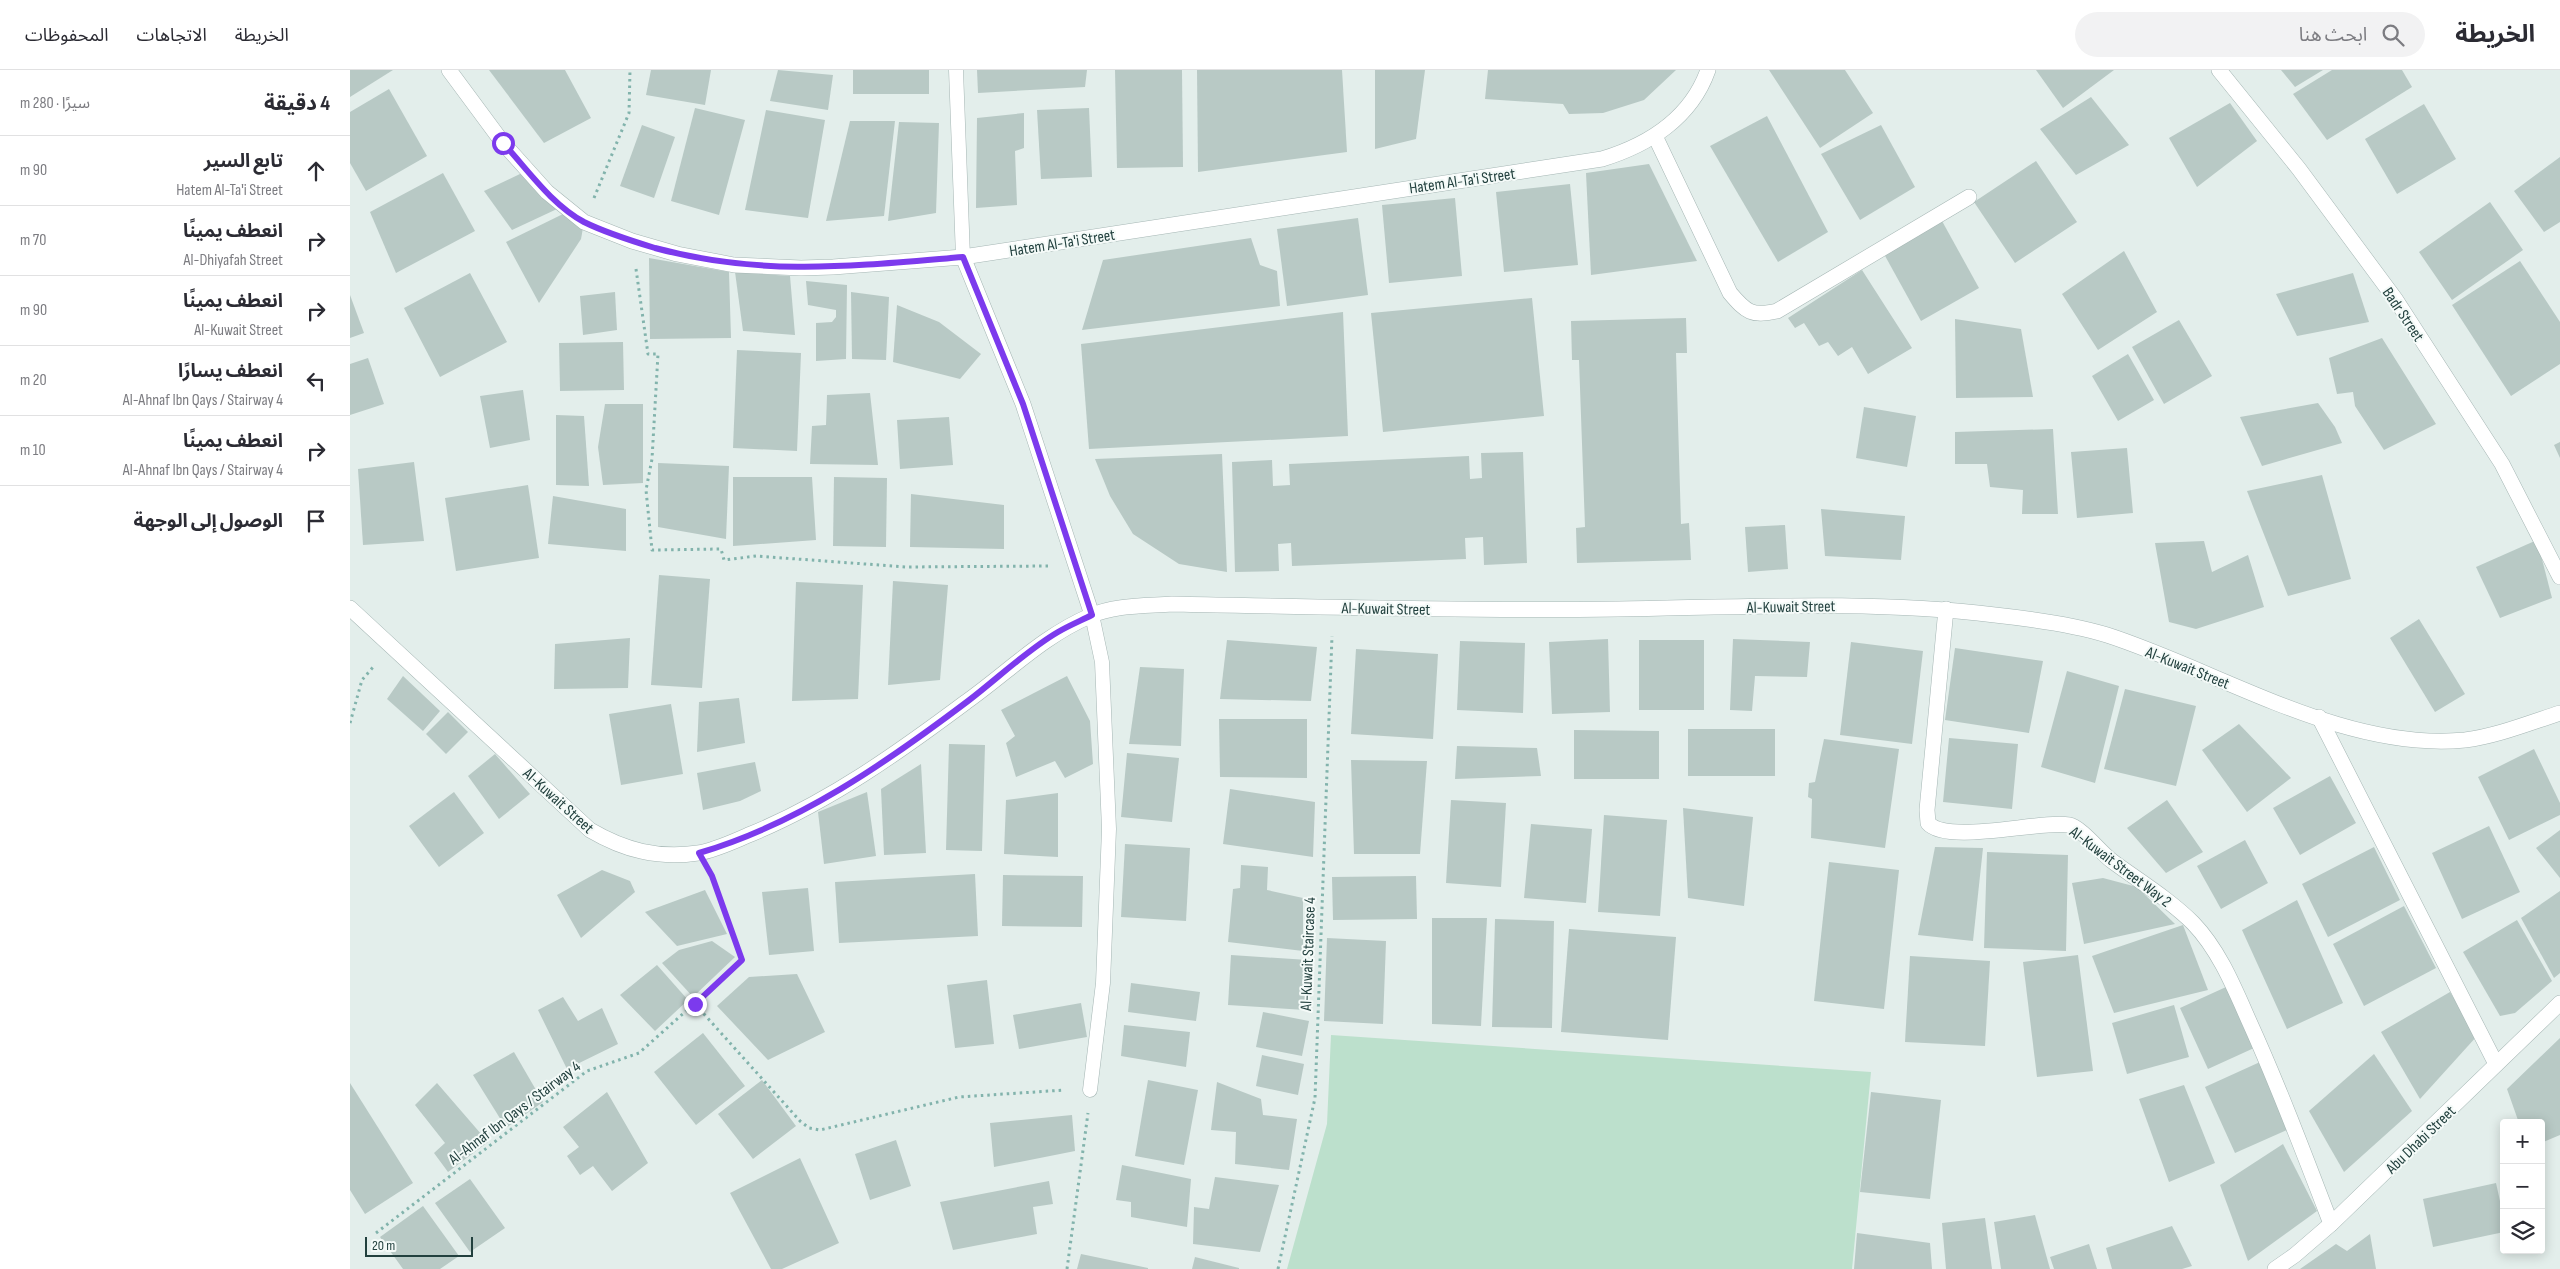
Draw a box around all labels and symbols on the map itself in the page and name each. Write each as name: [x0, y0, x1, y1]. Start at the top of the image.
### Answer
route start: [492, 132, 515, 155]
street label: Hatem Al-Ta'i Street: [1408, 165, 1517, 198]
street label: Hatem Al-Ta'i Street: [1008, 226, 1117, 261]
street label: Badr Street: [2378, 284, 2428, 345]
street label: Al-Kuwait Street: [1745, 597, 1836, 618]
street label: Al-Kuwait Street: [1340, 599, 1431, 620]
street label: Al-Kuwait Street: [2142, 643, 2232, 694]
street label: Al-Kuwait Street: [518, 764, 597, 838]
street label: Al-Kuwait Street Way 2: [2065, 822, 2175, 912]
street label: Al-Kuwait Staircase 4: [1297, 897, 1320, 1012]
route end: [684, 993, 707, 1016]
street label: Al-Ahnaf Ibn Qays / Stairway 4: [444, 1057, 585, 1170]
street label: Abu Dhabi Street: [2381, 1102, 2460, 1179]
scale bar: [365, 1234, 472, 1257]

